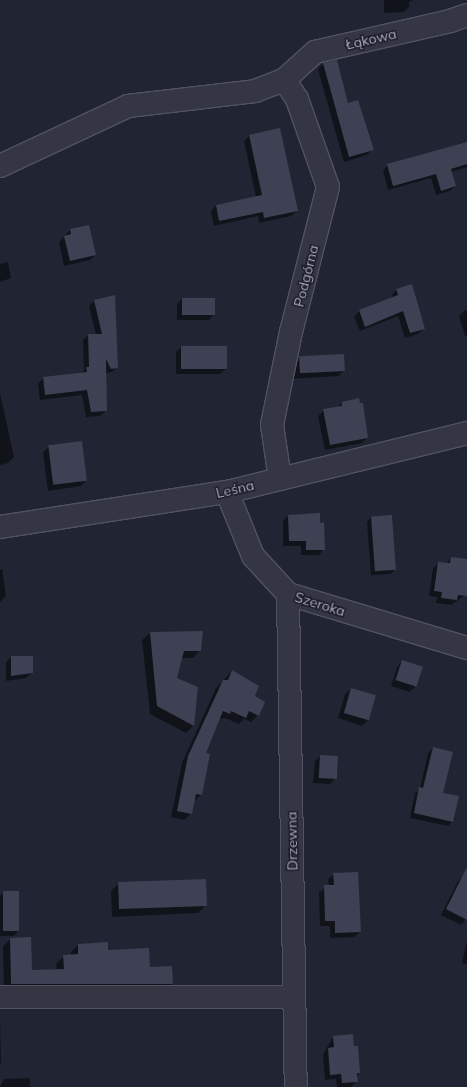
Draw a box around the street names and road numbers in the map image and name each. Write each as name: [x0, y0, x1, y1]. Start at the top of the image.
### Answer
street label: Łąkowa: [344, 25, 398, 53]
street label: Podgórna: [290, 243, 322, 309]
street label: Leśna: [214, 476, 256, 502]
street label: Szeroka: [293, 588, 347, 620]
street label: Drzewna: [283, 811, 301, 871]

